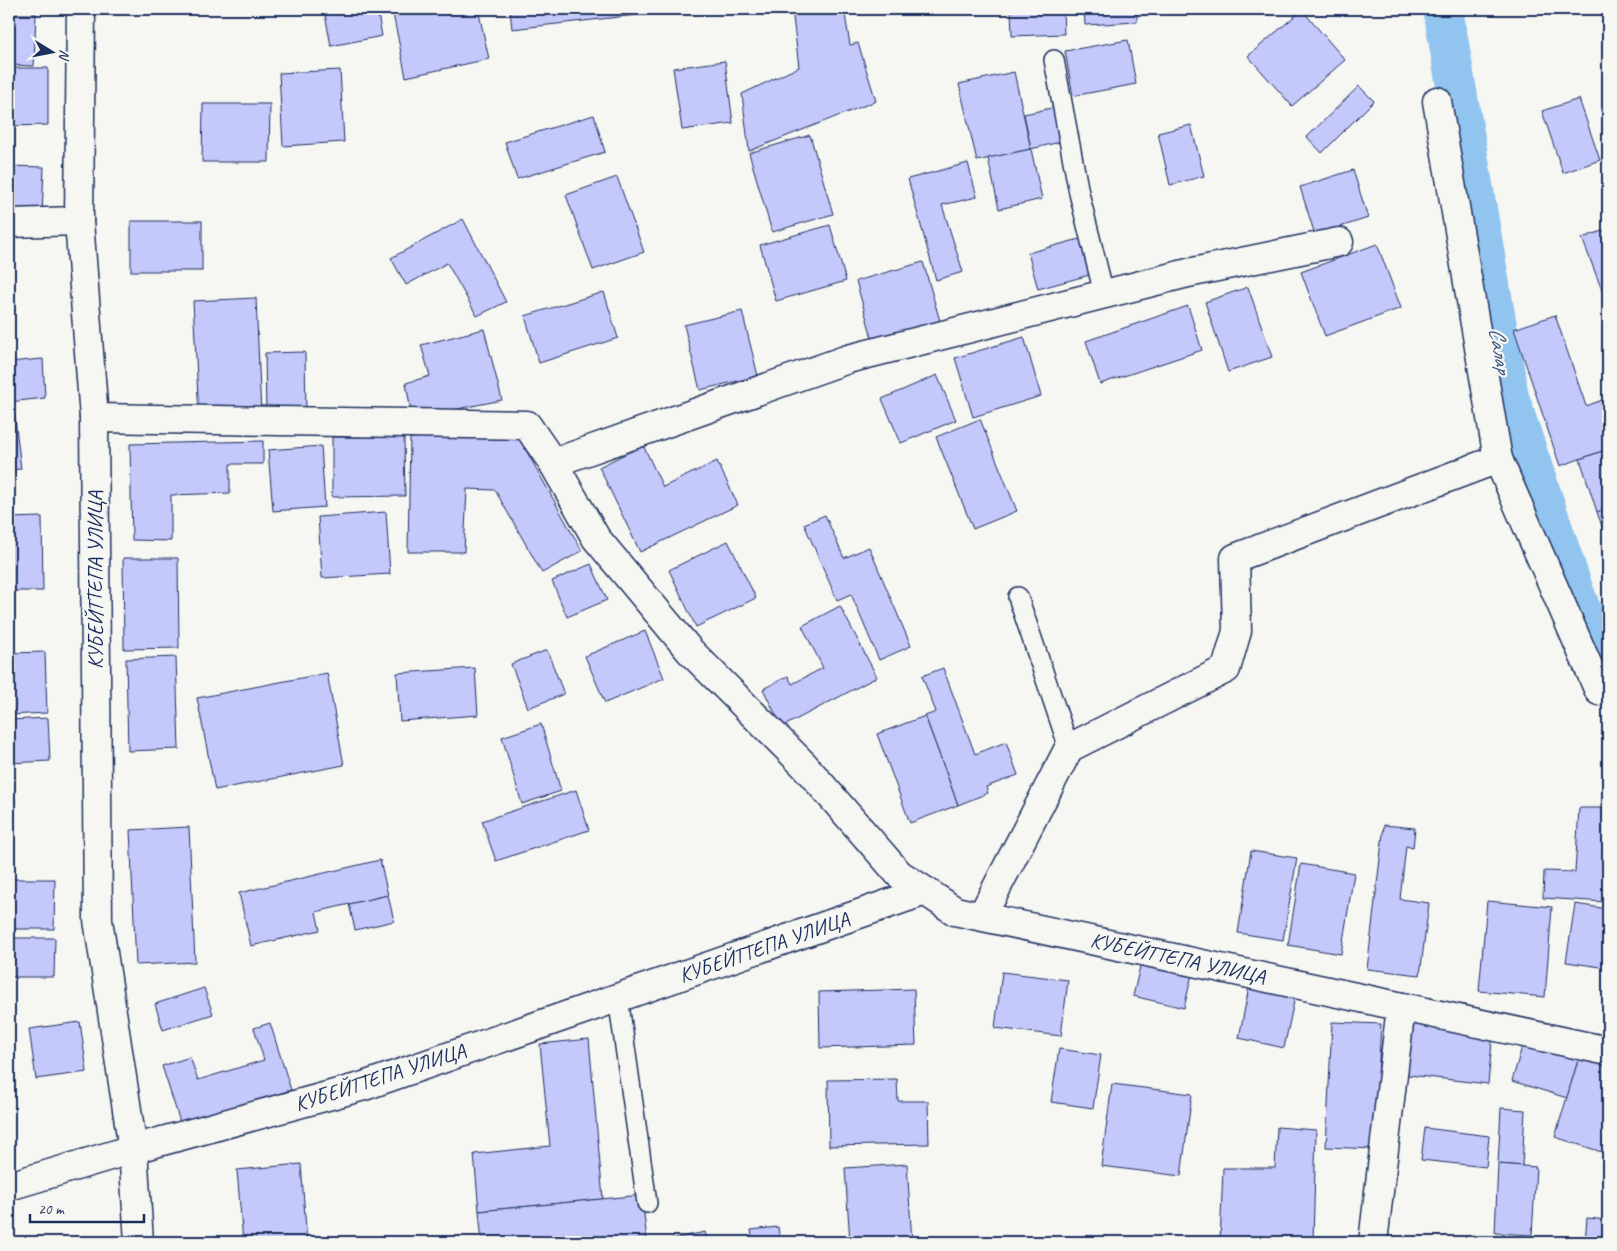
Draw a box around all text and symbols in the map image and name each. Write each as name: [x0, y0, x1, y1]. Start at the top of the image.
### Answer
north arrow: [28, 28, 78, 78]
text: N: [55, 48, 73, 62]
water label: Салар: [1482, 325, 1518, 379]
street label: КУБЕЙТТЕПА УЛИЦА: [82, 491, 108, 669]
street label: КУБЕЙТТЕПА УЛИЦА: [676, 906, 853, 988]
street label: КУБЕЙТТЕПА УЛИЦА: [1088, 927, 1268, 989]
street label: КУБЕЙТТЕПА УЛИЦА: [291, 1037, 469, 1117]
scale bar: [30, 1191, 144, 1223]
text: 20 m: [38, 1200, 65, 1219]

